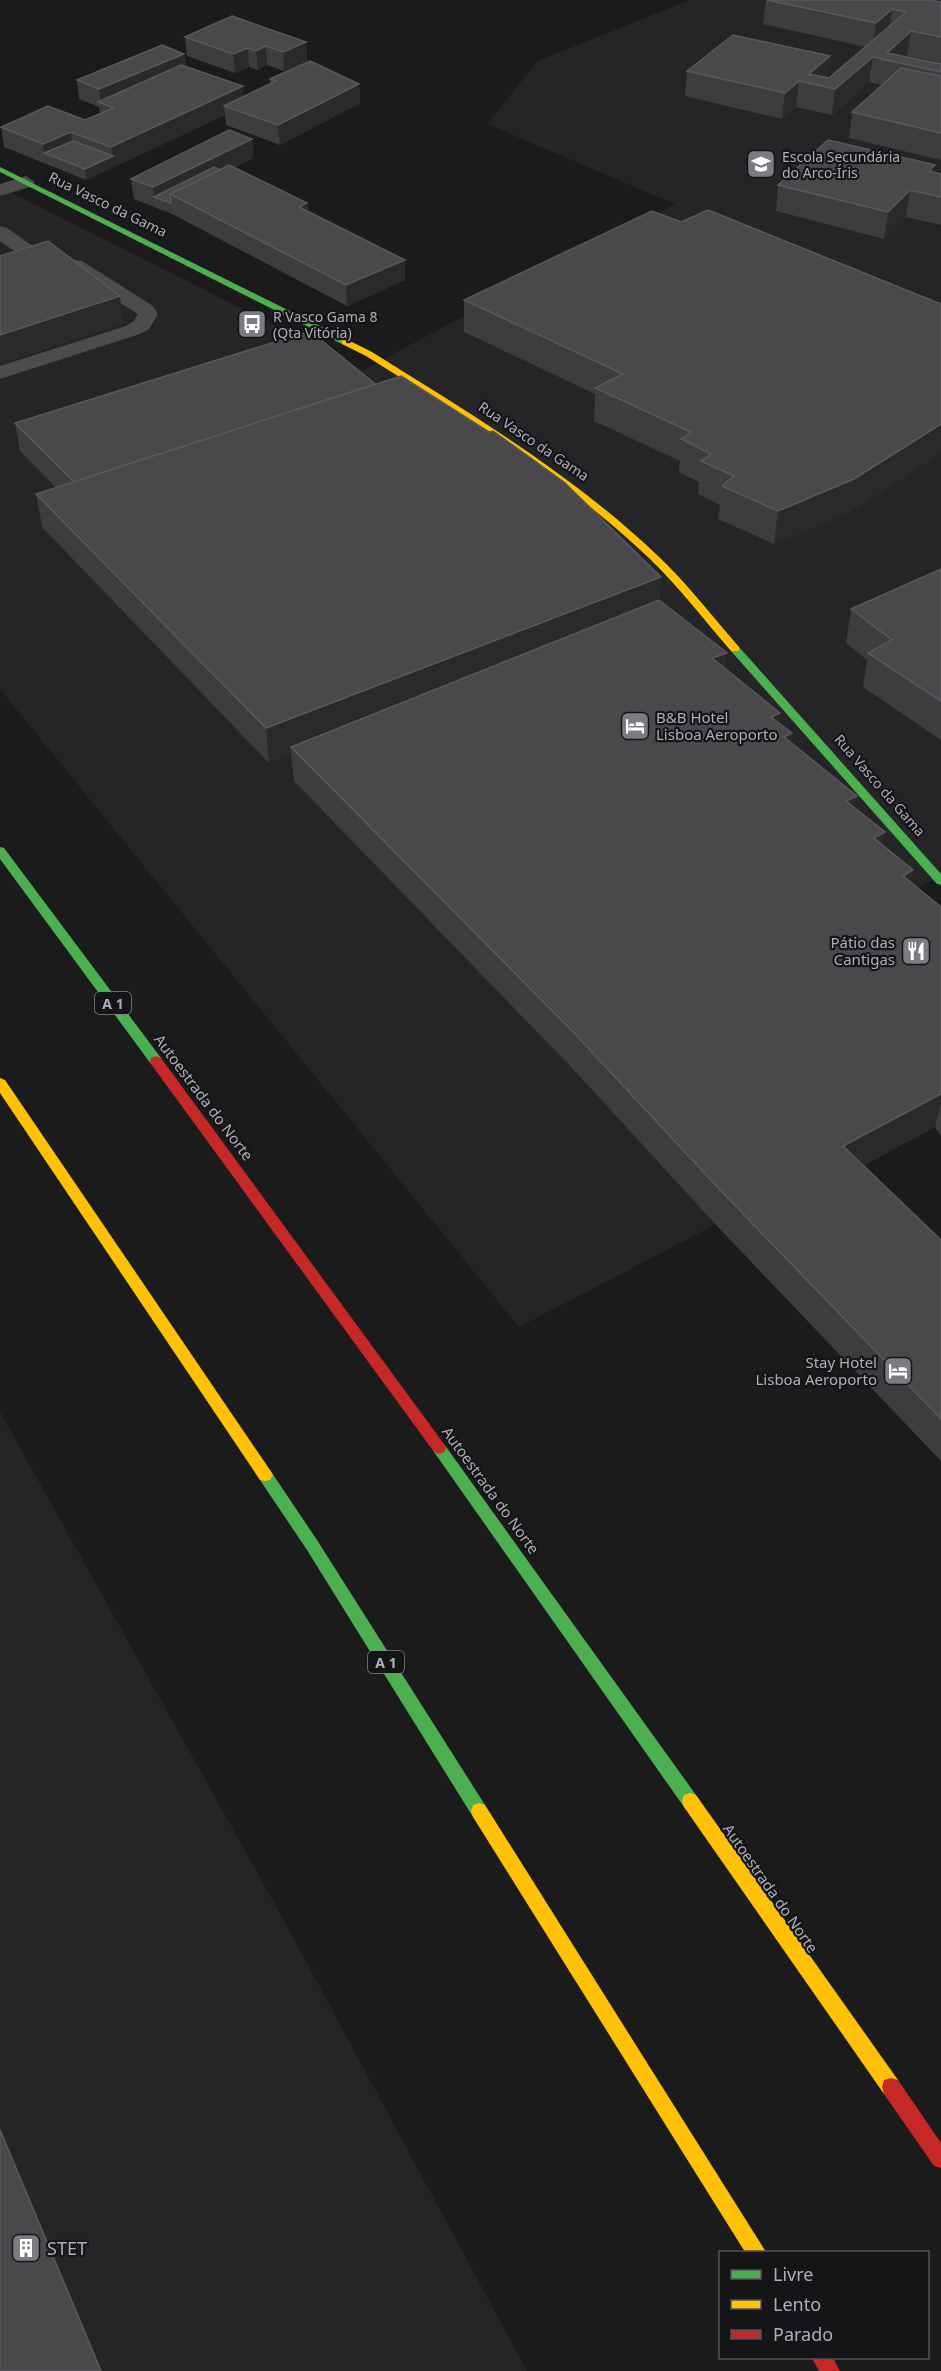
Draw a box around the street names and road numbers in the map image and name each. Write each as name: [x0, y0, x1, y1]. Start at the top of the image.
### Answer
street label: Rua Vasco da Gama: [46, 167, 170, 241]
street label: Rua Vasco da Gama: [475, 397, 593, 485]
street label: Rua Vasco da Gama: [830, 730, 930, 840]
road number: A 1: [95, 992, 131, 1014]
street label: Autoestrada do Norte: [150, 1030, 258, 1164]
street label: Autoestrada do Norte: [438, 1422, 544, 1558]
road number: A 1: [368, 1651, 404, 1673]
street label: Autoestrada do Norte: [719, 1820, 823, 1956]

